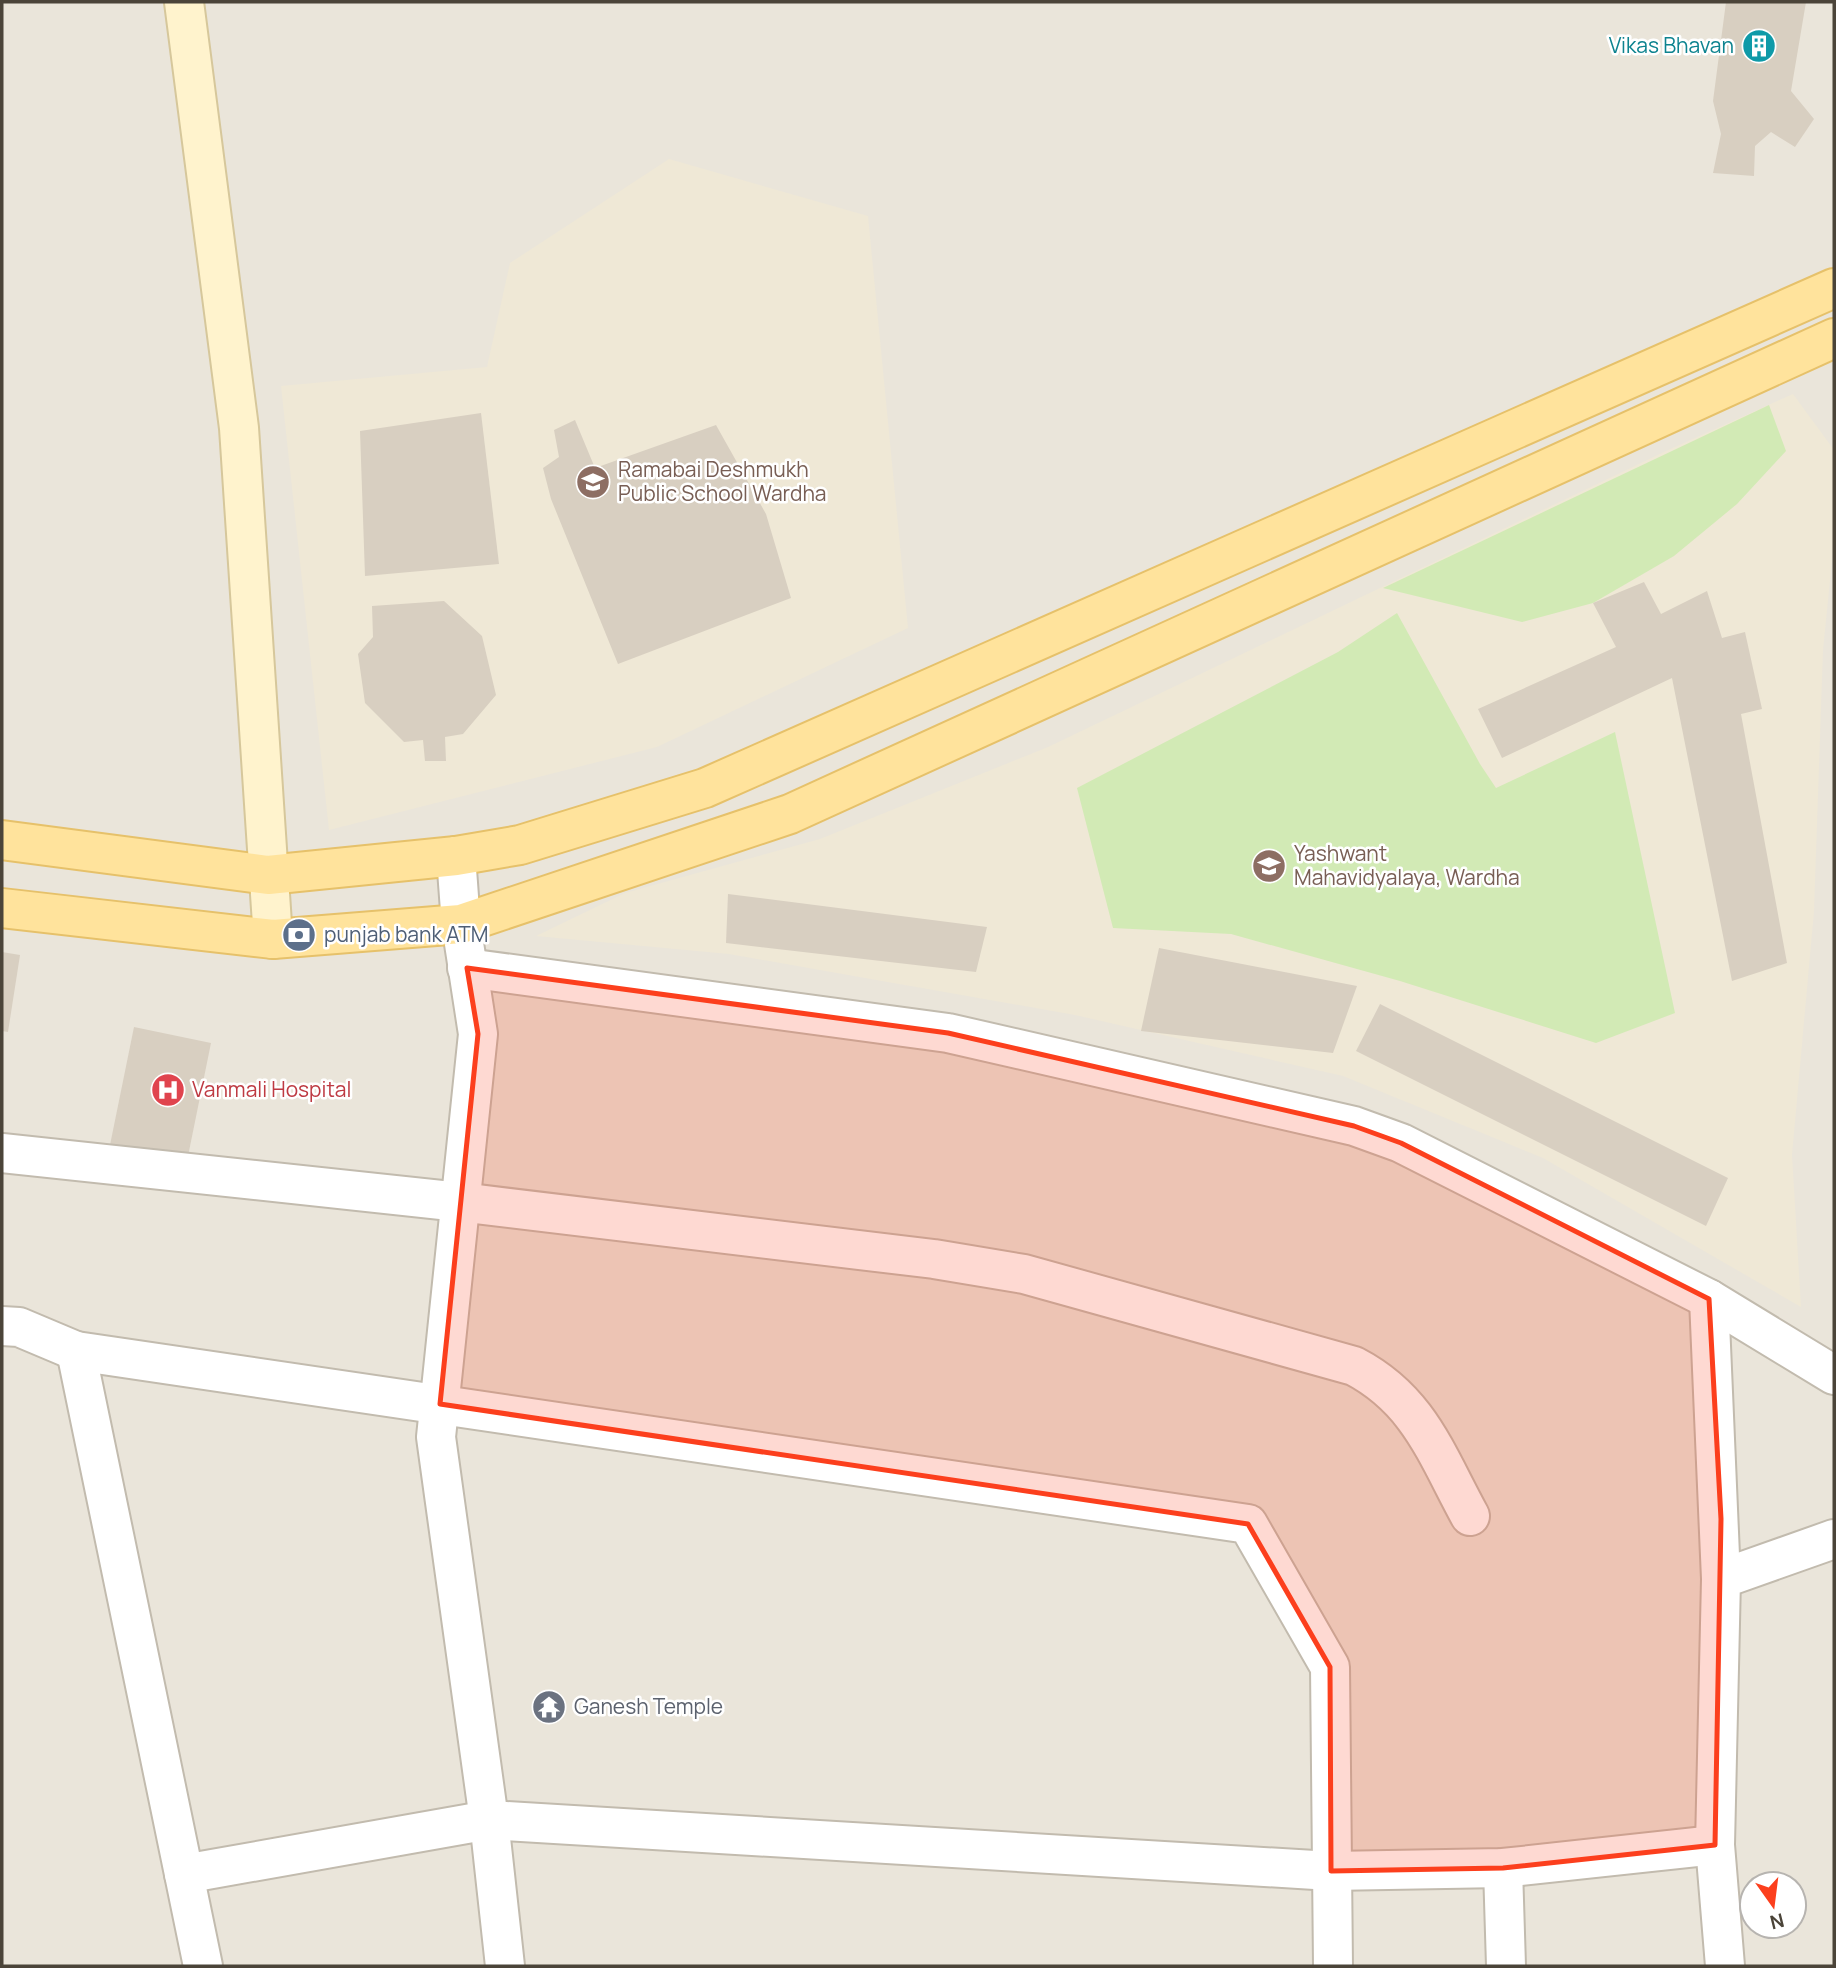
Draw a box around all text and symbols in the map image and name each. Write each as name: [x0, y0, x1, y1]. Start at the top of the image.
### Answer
building icon: Vikas Bhavan: [1740, 27, 1778, 65]
place label: Vikas Bhavan: [1609, 31, 1734, 59]
place label: Ramabai Deshmukh Public School Wardha: [618, 455, 827, 507]
school or university icon: Ramabai Deshmukh Public School Wardha: [574, 463, 612, 501]
place label: Yashwant Mahavidyalaya, Wardha: [1294, 839, 1520, 891]
school or university icon: Yashwant Mahavidyalaya, Wardha: [1250, 847, 1288, 885]
bank icon: punjab bank ATM: [280, 916, 318, 954]
place label: punjab bank ATM: [324, 920, 488, 948]
hospital icon: Vanmali Hospital: [149, 1071, 187, 1109]
place label: Vanmali Hospital: [192, 1075, 351, 1103]
temple icon: Ganesh Temple: [530, 1688, 568, 1726]
place label: Ganesh Temple: [574, 1692, 723, 1720]
north arrow: [1738, 1870, 1808, 1940]
text: N: [1767, 1907, 1787, 1936]

